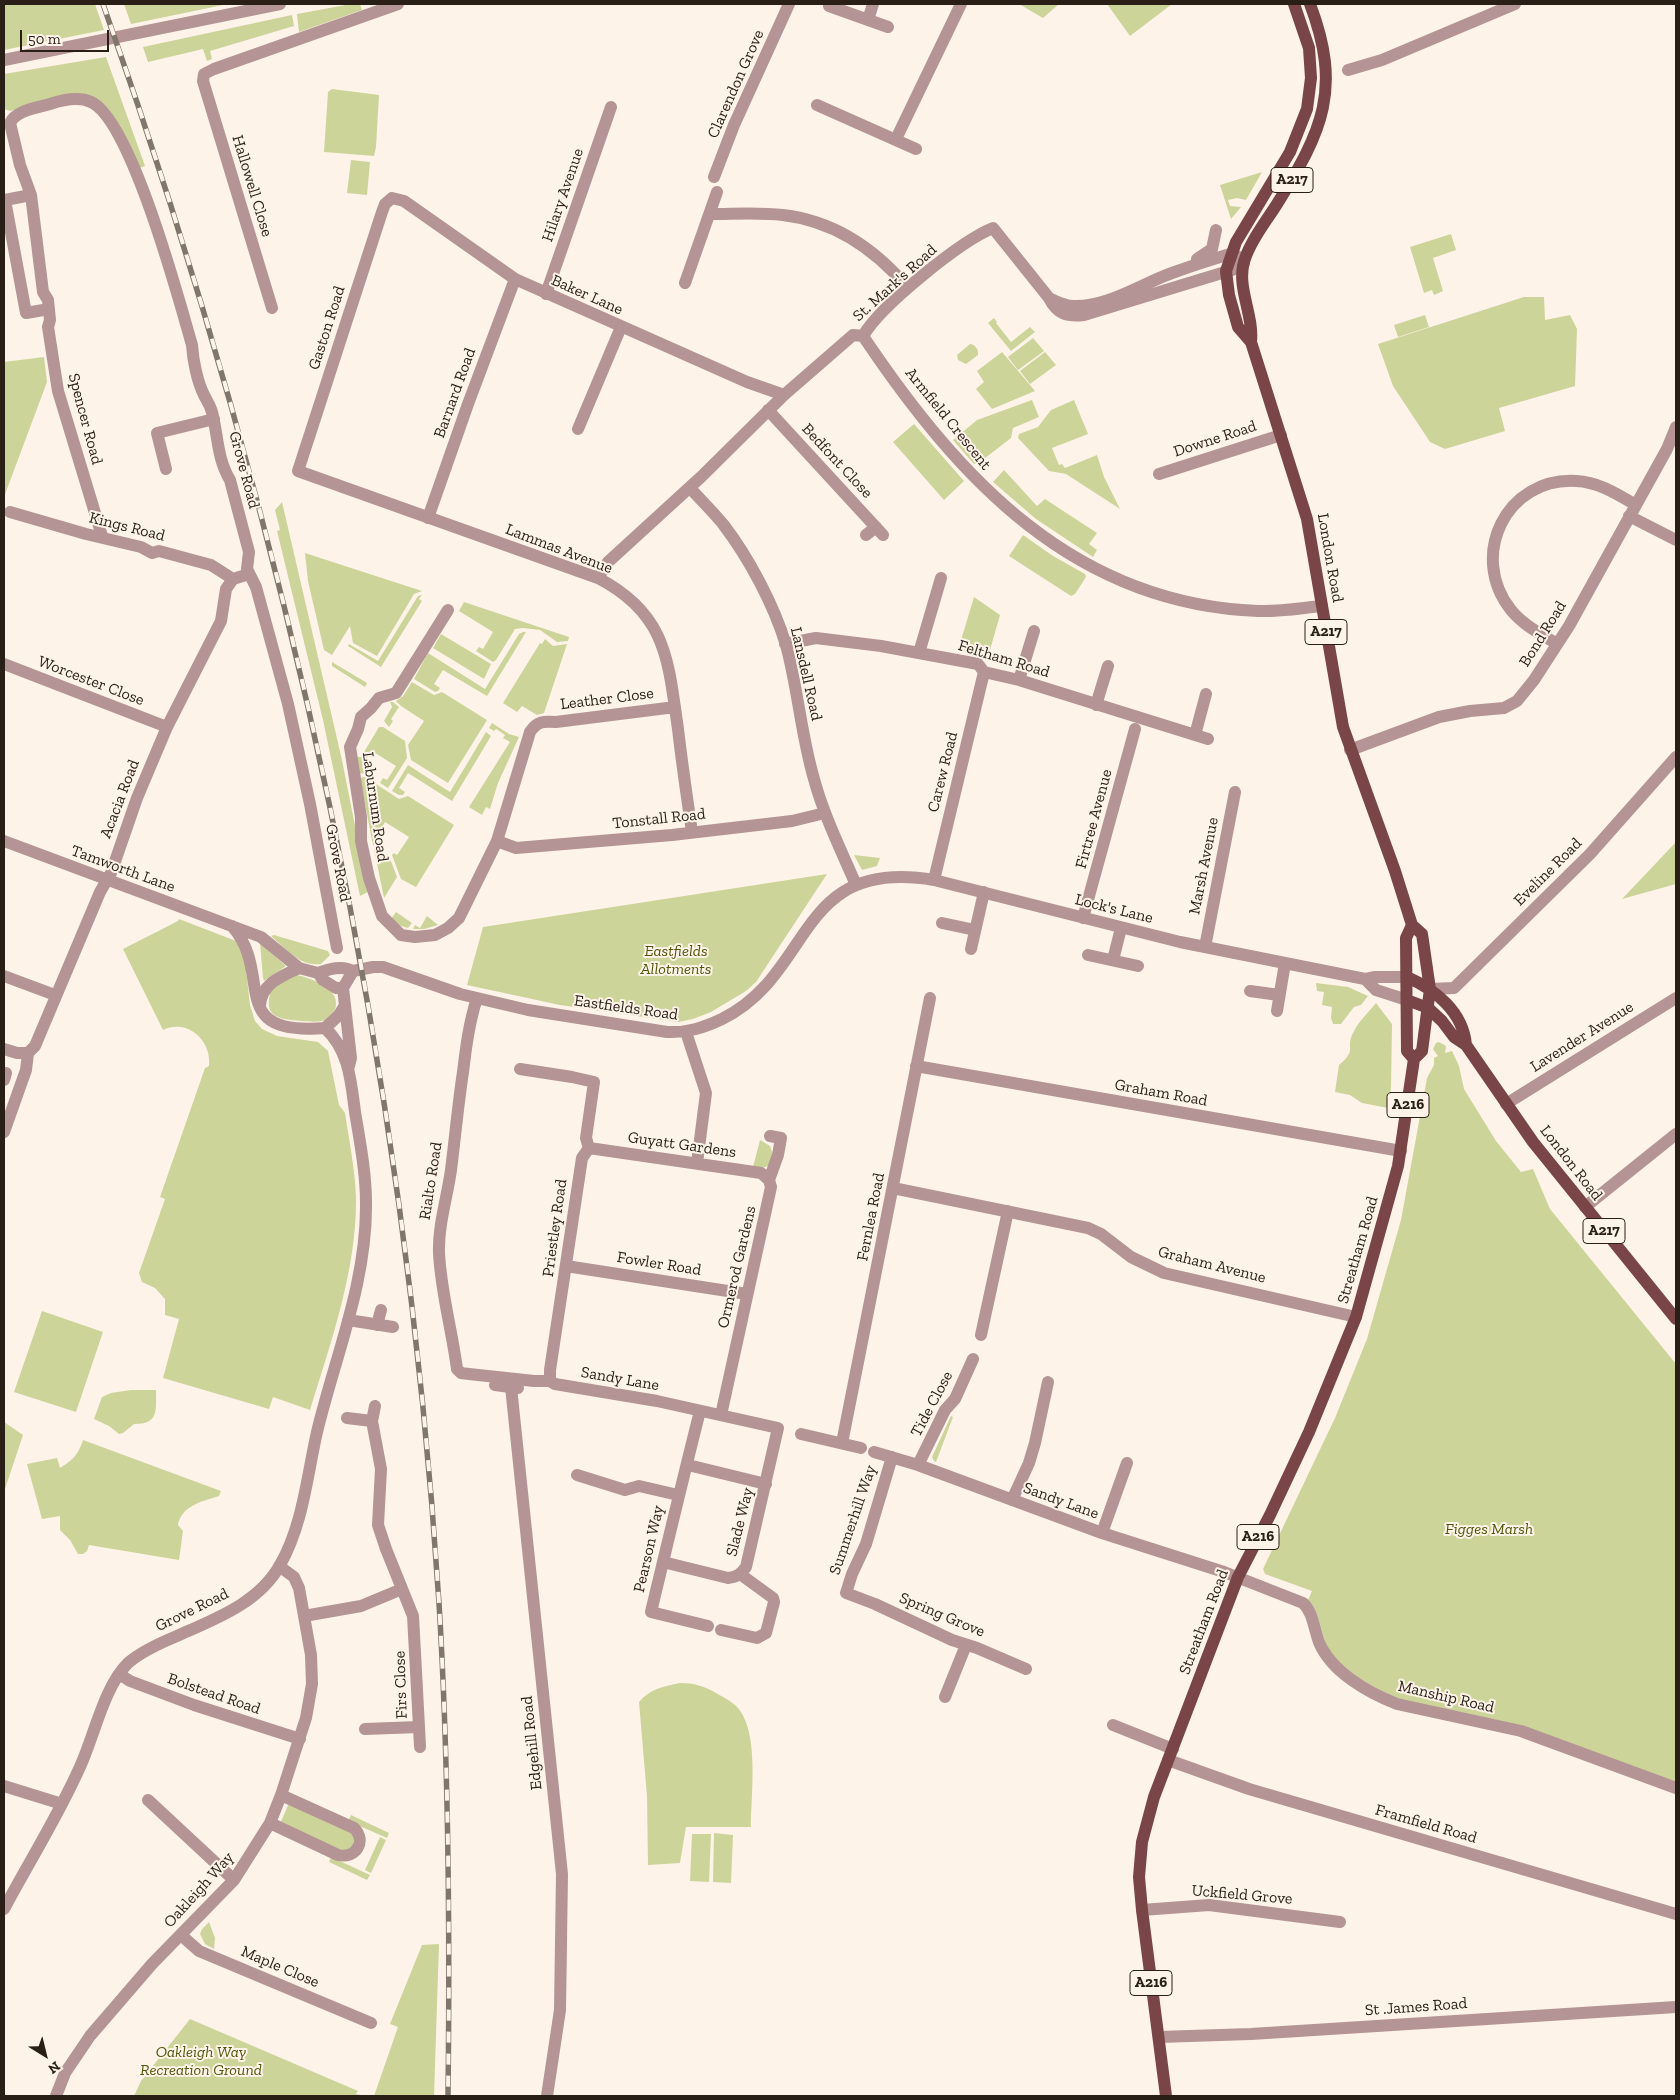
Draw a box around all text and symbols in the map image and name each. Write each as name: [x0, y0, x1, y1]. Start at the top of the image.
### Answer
scale bar: [22, 20, 111, 52]
street label: Clarendon Grove: [704, 27, 768, 141]
text: 50 m: [28, 30, 61, 48]
street label: Hallowell Close: [227, 133, 277, 239]
street label: Hilary Avenue: [538, 146, 588, 244]
road number: A217: [1271, 168, 1313, 192]
street label: St. Mark's Road: [849, 240, 941, 326]
street label: Baker Lane: [548, 271, 626, 319]
street label: Gaston Road: [304, 284, 350, 372]
street label: Barnard Road: [430, 345, 480, 441]
street label: Armfield Crescent: [901, 364, 995, 474]
street label: Spencer Road: [64, 371, 106, 467]
street label: Downe Road: [1171, 417, 1259, 461]
street label: Bedfont Close: [798, 420, 876, 502]
street label: Grove Road: [224, 429, 264, 511]
street label: Kings Road: [87, 508, 167, 546]
street label: London Road: [1313, 512, 1347, 604]
street label: Lammas Avenue: [503, 520, 615, 578]
street label: Bond Road: [1515, 598, 1571, 670]
road number: A217: [1305, 620, 1347, 644]
street label: Lansdell Road: [786, 625, 826, 723]
street label: Feltham Road: [956, 636, 1052, 682]
street label: Worcester Close: [35, 652, 147, 710]
street label: Leather Close: [559, 684, 655, 714]
street label: Carew Road: [924, 730, 962, 814]
street label: Laburnum Road: [358, 751, 392, 863]
street label: Acacia Road: [96, 757, 144, 841]
street label: Firtree Avenue: [1072, 767, 1116, 871]
street label: Tonstall Road: [612, 805, 706, 833]
street label: Marsh Avenue: [1185, 816, 1223, 916]
street label: Grove Road: [321, 822, 355, 904]
street label: Eveline Road: [1510, 834, 1586, 910]
street label: Tamworth Lane: [68, 841, 178, 897]
street label: Lock's Lane: [1073, 890, 1155, 928]
park label: Eastfields Allotments: [640, 941, 712, 979]
street label: Eastfields Road: [573, 991, 679, 1025]
street label: Lavender Avenue: [1527, 998, 1637, 1076]
street label: Graham Road: [1113, 1075, 1209, 1111]
road number: A216: [1387, 1092, 1429, 1118]
street label: London Road: [1536, 1122, 1606, 1204]
street label: Guyatt Gardens: [627, 1128, 737, 1162]
street label: Rialto Road: [415, 1141, 447, 1221]
street label: Fernlea Road: [853, 1171, 889, 1263]
street label: Priestley Road: [539, 1178, 571, 1278]
street label: Streatham Road: [1333, 1194, 1383, 1306]
street label: Ormerod Gardens: [714, 1204, 760, 1330]
road number: A217: [1583, 1218, 1625, 1244]
street label: Graham Avenue: [1156, 1242, 1268, 1288]
street label: Fowler Road: [615, 1248, 703, 1280]
street label: Sandy Lane: [579, 1363, 661, 1395]
street label: Tide Close: [907, 1368, 957, 1440]
street label: Summerhill Way: [825, 1463, 881, 1577]
street label: Sandy Lane: [1021, 1478, 1101, 1524]
street label: Slade Way: [722, 1486, 758, 1558]
street label: Pearson Way: [630, 1504, 668, 1594]
park label: Figges Marsh: [1445, 1519, 1533, 1539]
road number: A216: [1237, 1524, 1279, 1550]
street label: Streatham Road: [1175, 1567, 1233, 1677]
street label: Grove Road: [152, 1584, 232, 1636]
street label: Spring Grove: [896, 1588, 988, 1642]
street label: Firs Close: [390, 1651, 412, 1719]
street label: Bolstead Road: [165, 1669, 263, 1719]
street label: Manship Road: [1396, 1677, 1496, 1717]
street label: Edgehill Road: [518, 1695, 546, 1791]
street label: Framfield Road: [1373, 1800, 1479, 1848]
street label: Oakleigh Way: [160, 1848, 238, 1932]
street label: Uckfield Grove: [1191, 1881, 1293, 1909]
street label: Maple Close: [238, 1942, 322, 1992]
road number: A216: [1130, 1970, 1172, 1996]
street label: St .James Road: [1364, 1994, 1468, 2020]
north arrow: [20, 2030, 70, 2080]
park label: Oakleigh Way Recreation Ground: [140, 2042, 262, 2080]
text: N: [45, 2058, 63, 2078]

